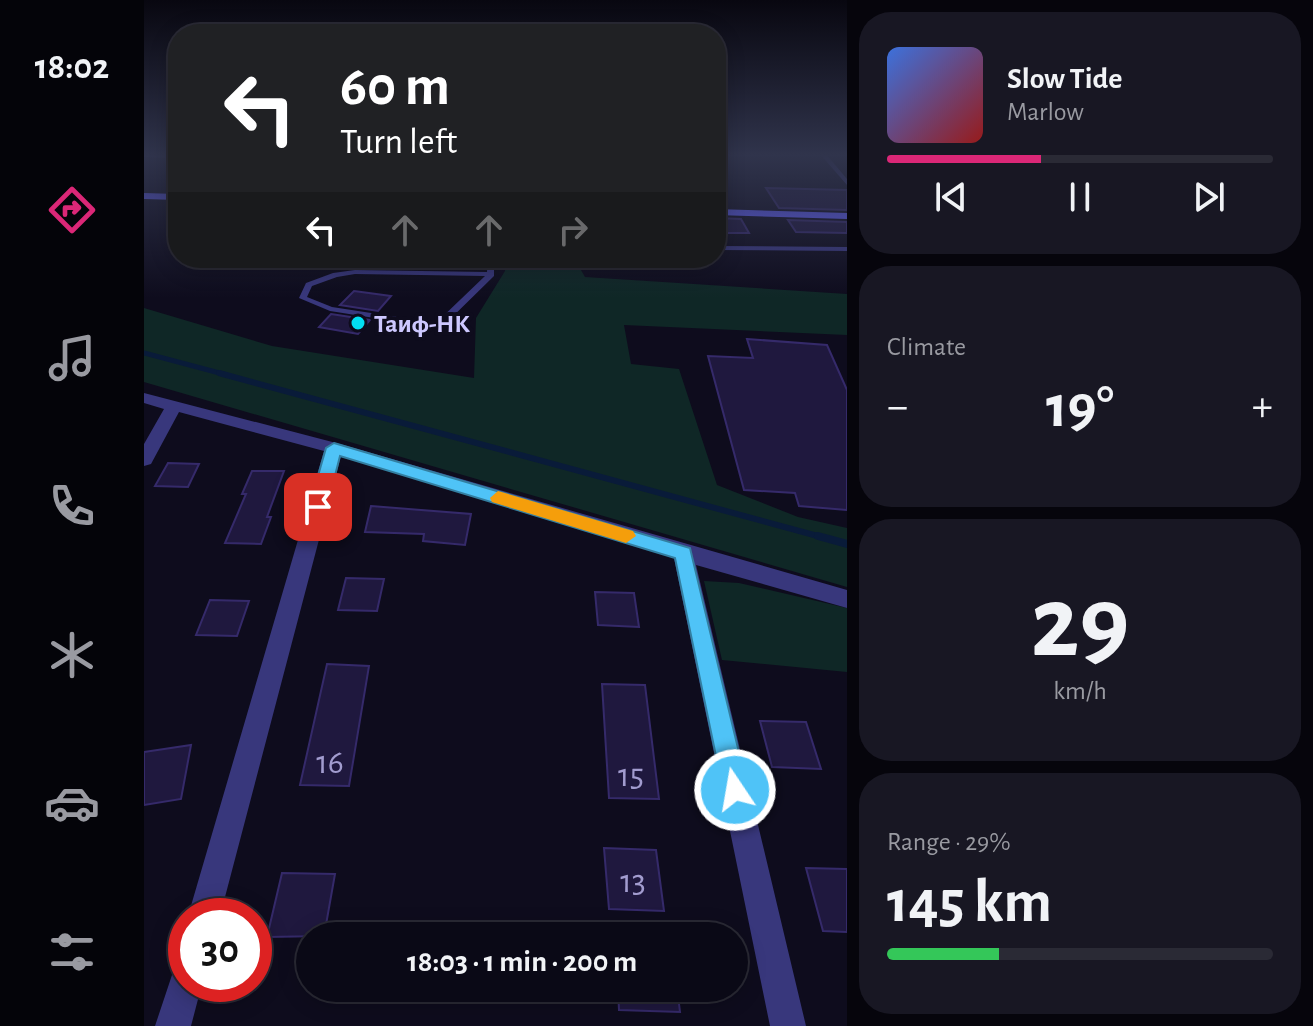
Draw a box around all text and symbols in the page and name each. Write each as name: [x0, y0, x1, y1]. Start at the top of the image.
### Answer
text: 18:02: [35, 49, 109, 85]
icon: left: [208, 56, 312, 160]
text: 60 m: [340, 59, 450, 115]
text: Slow Tide: [1007, 64, 1122, 94]
text: Marlow: [1007, 99, 1084, 125]
text: Turn left: [340, 124, 457, 160]
icon: previous: [929, 175, 973, 219]
icon: pause: [1058, 175, 1102, 219]
icon: next: [1187, 175, 1231, 219]
icon: directions: [44, 182, 100, 238]
icon: left: [299, 208, 343, 252]
icon: ahead: [383, 208, 427, 252]
icon: ahead: [467, 208, 511, 252]
icon: right: [551, 208, 595, 252]
place label: Таиф-НК: [374, 311, 470, 337]
marker: Таиф-НК: [349, 314, 367, 332]
icon: music: [44, 330, 100, 386]
text: Climate: [887, 334, 966, 360]
text: 19°: [1046, 378, 1114, 438]
text: −: [887, 385, 908, 429]
text: +: [1252, 385, 1273, 429]
pin: [284, 473, 352, 541]
icon: phone: [44, 478, 100, 534]
icon: arrive: [296, 485, 340, 529]
text: 29: [1030, 572, 1130, 676]
icon: climate: [44, 627, 100, 683]
text: km/h: [1053, 678, 1107, 704]
house number: 16: [316, 746, 344, 780]
position arrow: [693, 748, 777, 832]
house number: 15: [618, 759, 644, 793]
icon: car: [44, 775, 100, 831]
text: Range · 29%: [887, 829, 1011, 855]
house number: 13: [620, 865, 646, 899]
text: 145 km: [887, 873, 1052, 933]
speed limit sign: 30: [168, 898, 272, 1002]
icon: filters: [44, 924, 100, 980]
text: 18:03 · 1 min · 200 m: [407, 947, 637, 977]

